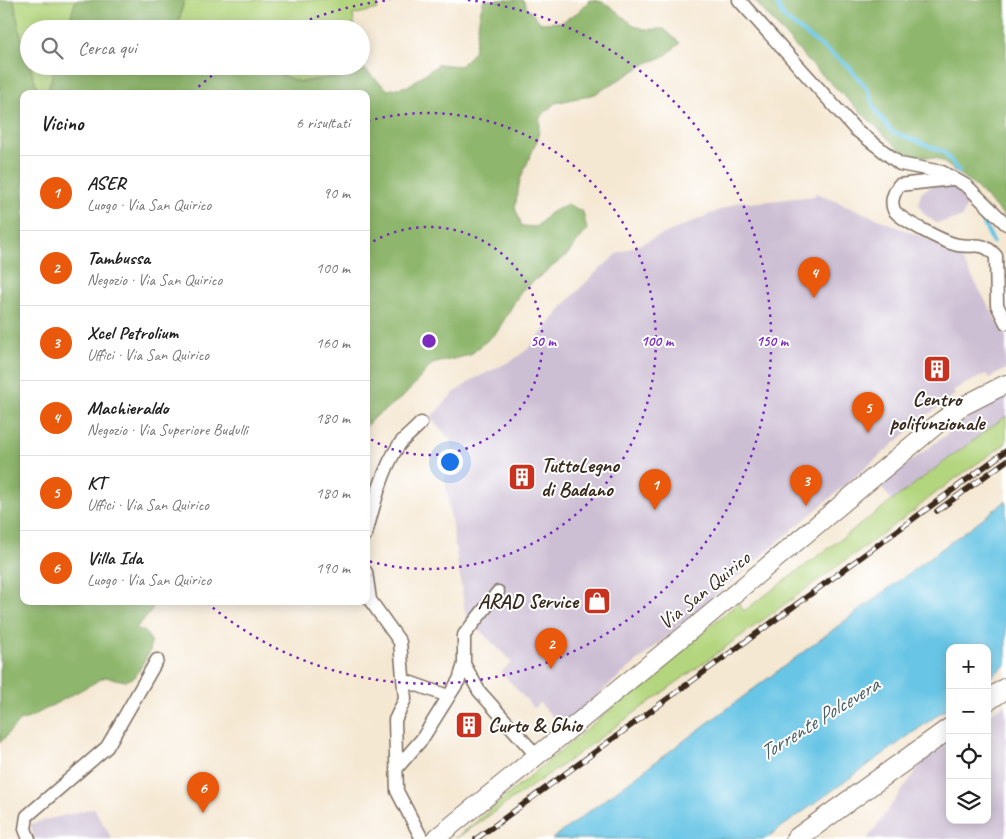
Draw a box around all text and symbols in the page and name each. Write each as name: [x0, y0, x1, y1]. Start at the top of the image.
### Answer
search box: [20, 20, 370, 75]
icon: search: [38, 34, 66, 62]
text: Cerca qui: [78, 36, 137, 60]
text: Vicino: [40, 110, 83, 136]
text: 6 risultati: [296, 113, 350, 133]
text: ASER: [87, 171, 125, 195]
text: 1: [52, 183, 60, 203]
text: 90 m: [323, 183, 350, 203]
text: Luogo · Via San Quirico: [87, 195, 211, 215]
text: Tambussa: [87, 246, 150, 270]
pin: 4: [798, 257, 830, 298]
text: 2: [52, 258, 60, 278]
text: 100 m: [316, 258, 350, 278]
text: Negozio · Via San Quirico: [87, 270, 222, 290]
text: Xcel Petrolium: [87, 321, 178, 345]
centre of rings: [420, 332, 438, 350]
text: 50 m: [530, 332, 557, 351]
text: 100 m: [641, 332, 675, 351]
text: 150 m: [756, 332, 790, 351]
text: 3: [52, 333, 60, 353]
text: 160 m: [316, 333, 350, 353]
text: Uffici · Via San Quirico: [87, 345, 209, 365]
building icon: Centro polifunzionale: [922, 354, 952, 384]
place label: Centro polifunzionale: [890, 386, 986, 436]
pin: 5: [852, 392, 884, 433]
text: Machieraldo: [87, 396, 168, 420]
text: 4: [52, 408, 60, 428]
text: 180 m: [316, 408, 350, 428]
text: Negozio · Via Superiore Budulli: [87, 420, 248, 440]
your location: [437, 449, 463, 475]
place label: TuttoLegno di Badano: [541, 452, 620, 502]
building icon: TuttoLegno di Badano: [507, 462, 537, 492]
pin: 3: [790, 465, 822, 506]
pin: 1: [639, 469, 671, 510]
text: KT: [87, 471, 105, 495]
text: 5: [53, 483, 59, 503]
text: 180 m: [316, 483, 350, 503]
text: Uffici · Via San Quirico: [87, 495, 209, 515]
street label: Via San Quirico: [653, 544, 756, 635]
text: Villa Ida: [87, 546, 143, 570]
text: 6: [52, 558, 60, 578]
text: 190 m: [316, 558, 350, 578]
text: Luogo · Via San Quirico: [87, 570, 211, 590]
shop icon: ARAD Service: [582, 586, 612, 616]
place label: ARAD Service: [478, 588, 580, 614]
pin: 2: [535, 628, 567, 669]
map controls: [946, 644, 991, 824]
button: +: [946, 644, 991, 689]
water label: Torrente Polcevera: [754, 670, 886, 767]
button: −: [946, 689, 991, 734]
building icon: Curto & Ghio: [454, 710, 484, 740]
place label: Curto & Ghio: [488, 712, 584, 738]
button: locate: [946, 734, 991, 779]
pin: 6: [187, 772, 219, 813]
button: layers: [946, 779, 991, 824]

